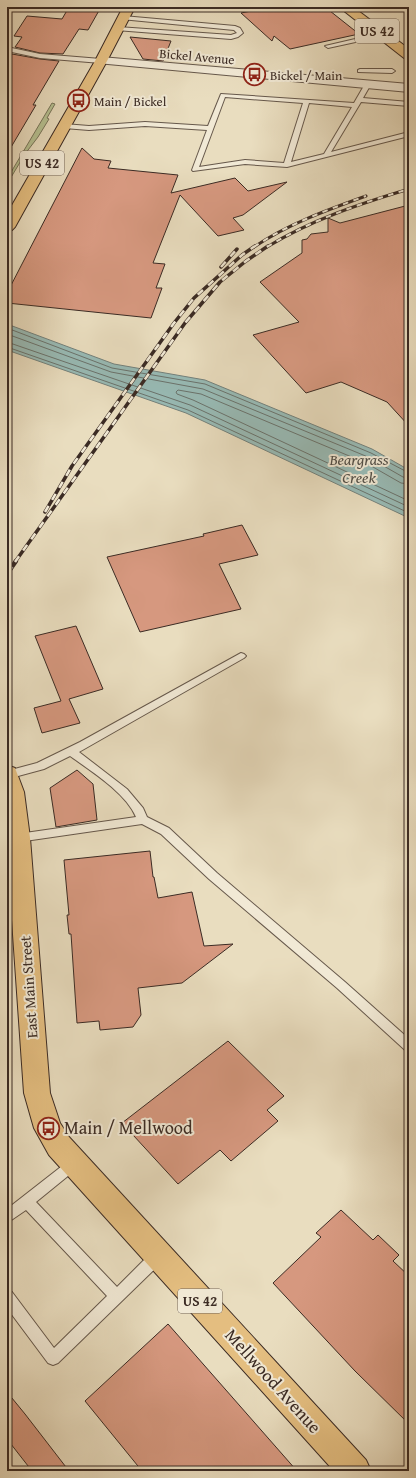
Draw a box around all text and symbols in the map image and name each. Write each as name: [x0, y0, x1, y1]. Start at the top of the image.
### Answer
road number: US 42: [355, 19, 399, 43]
street label: Bickel Avenue: [159, 44, 235, 69]
bus stop icon: Bickel / Main: [241, 62, 267, 88]
place label: Bickel / Main: [270, 66, 343, 85]
bus stop icon: Main / Bickel: [66, 88, 92, 114]
place label: Main / Bickel: [94, 92, 167, 111]
road number: US 42: [20, 151, 64, 175]
water label: Beargrass Creek: [328, 447, 389, 489]
street label: East Main Street: [14, 934, 43, 1039]
place label: Main / Mellwood: [64, 1114, 193, 1141]
bus stop icon: Main / Mellwood: [35, 1115, 61, 1141]
road number: US 42: [178, 1289, 222, 1313]
street label: Mellwood Avenue: [219, 1322, 328, 1439]

